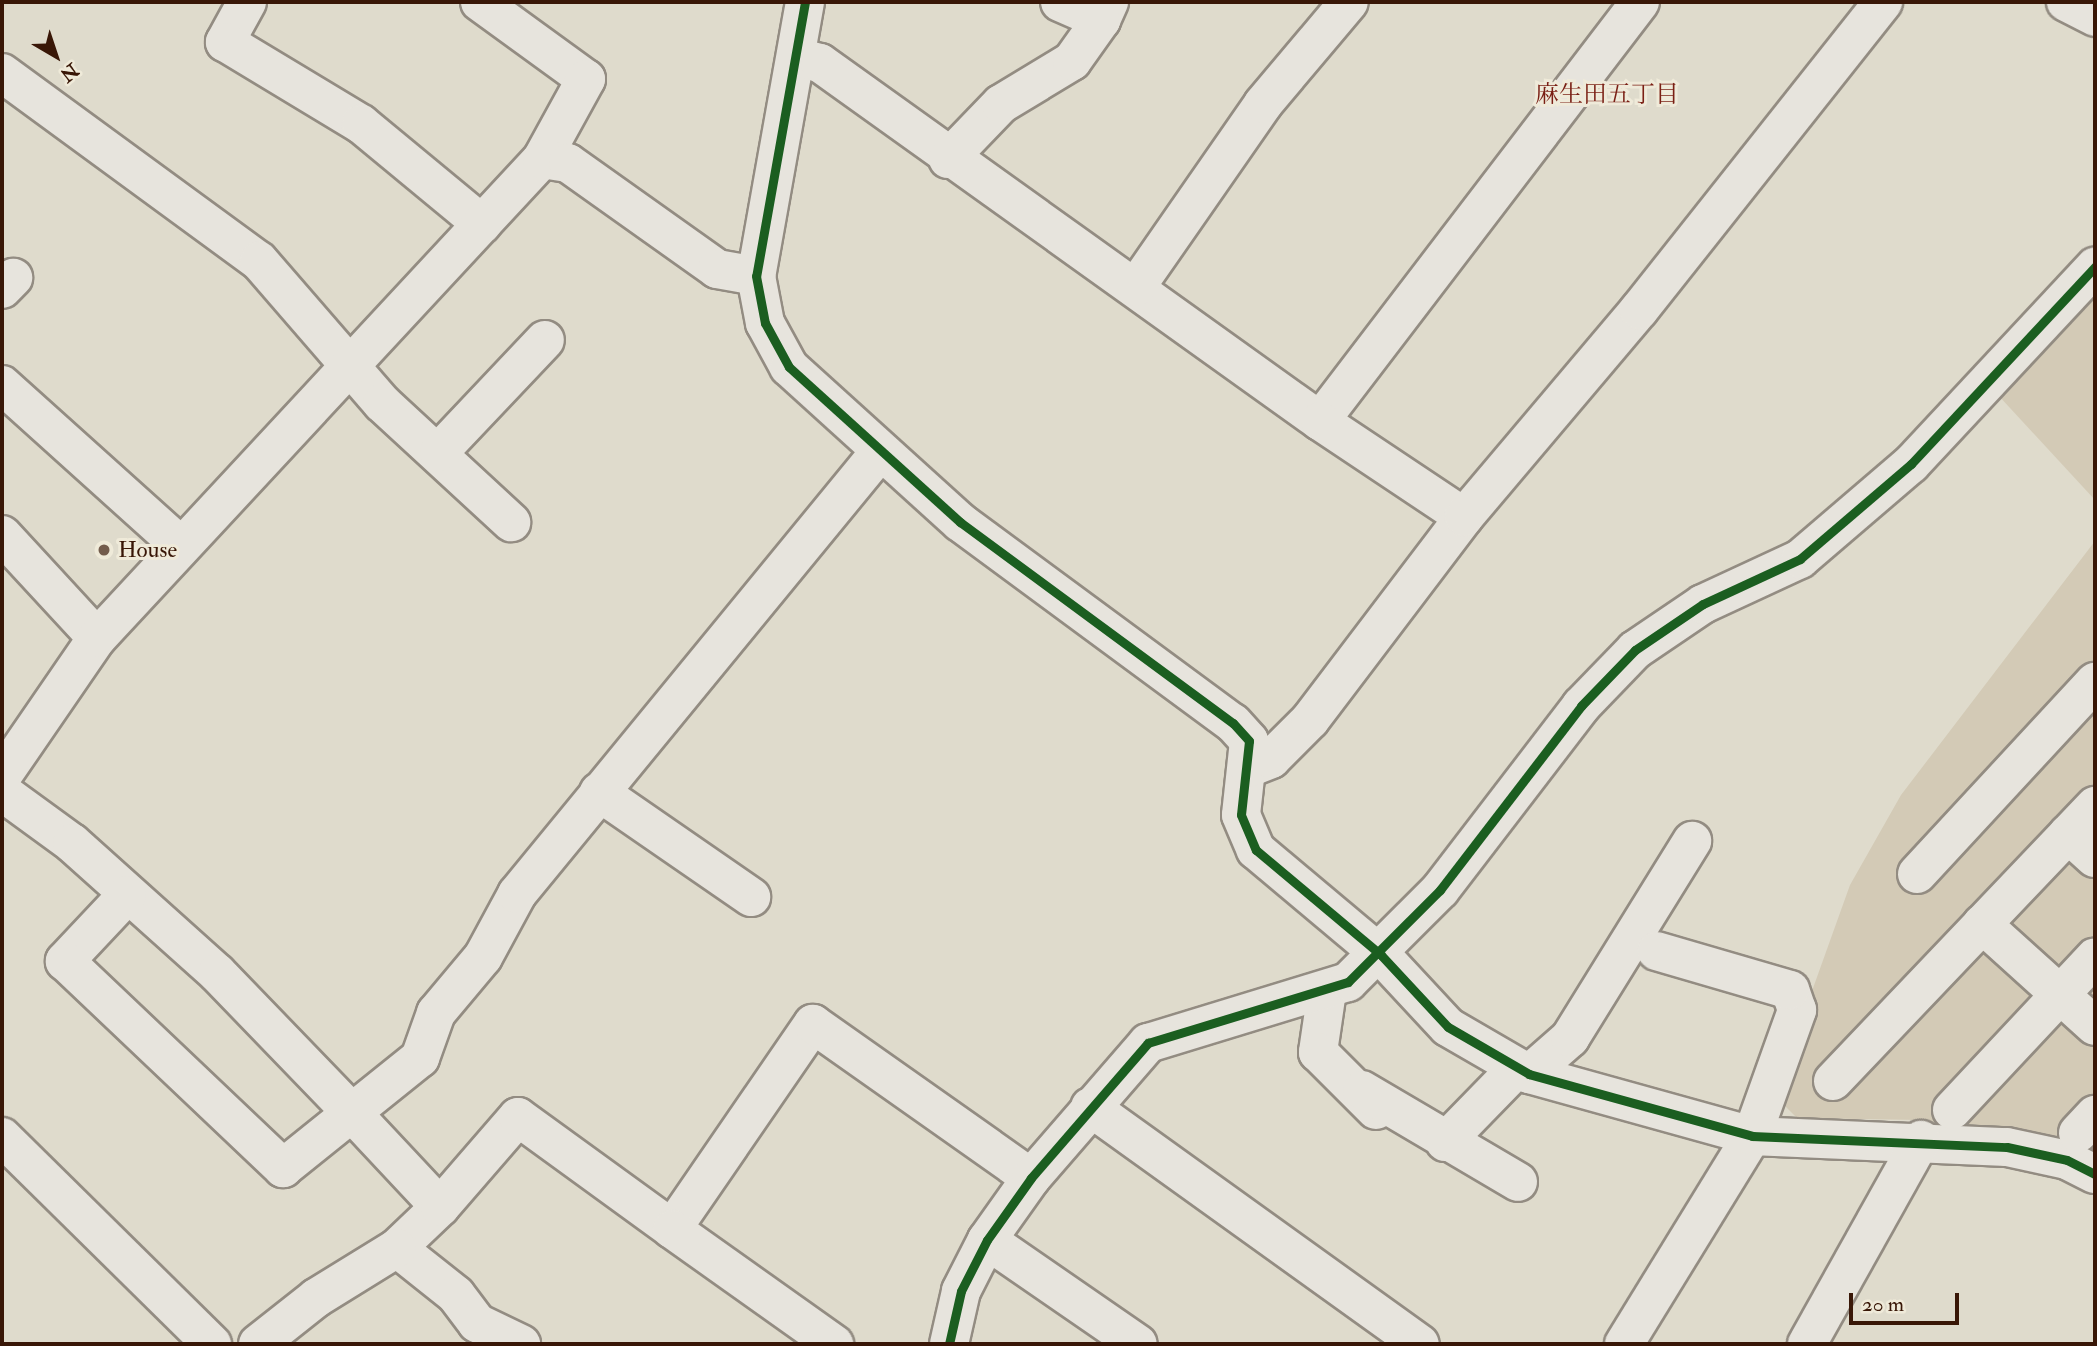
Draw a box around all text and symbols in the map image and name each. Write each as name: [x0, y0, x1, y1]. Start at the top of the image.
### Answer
north arrow: [21, 21, 91, 91]
text: N: [55, 58, 83, 87]
district label: 麻生田五丁目: [1535, 81, 1679, 109]
place label: House: [118, 536, 177, 564]
marker: House: [96, 542, 112, 558]
scale bar: [1852, 1280, 1962, 1324]
text: 20 m: [1862, 1291, 1904, 1318]

